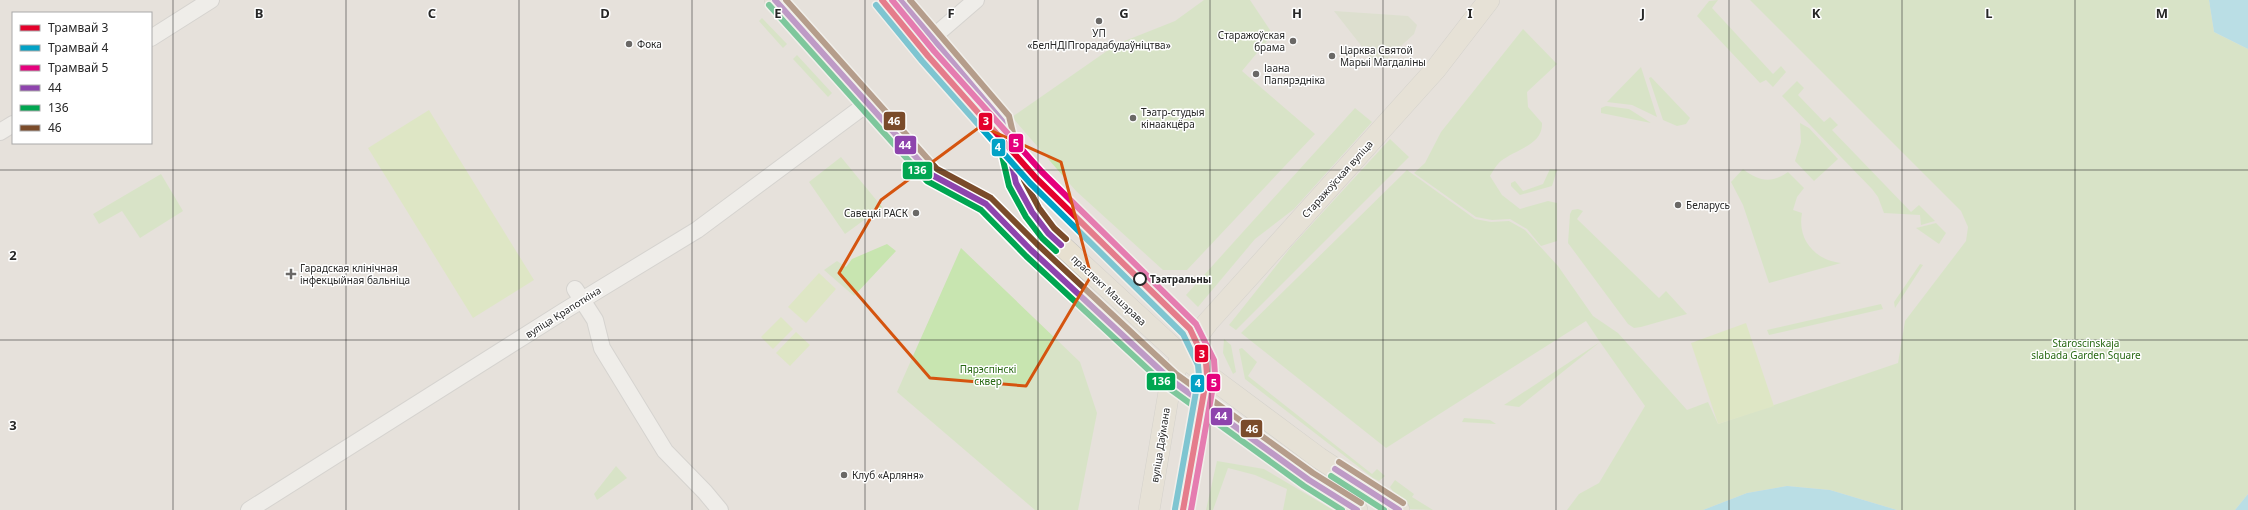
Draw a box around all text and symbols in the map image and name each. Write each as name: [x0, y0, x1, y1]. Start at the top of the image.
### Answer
text: B: [255, 4, 263, 22]
text: C: [428, 4, 436, 22]
text: D: [600, 4, 610, 22]
text: E: [774, 4, 782, 22]
text: F: [947, 4, 955, 22]
text: G: [1119, 4, 1129, 22]
text: H: [1292, 4, 1302, 22]
text: I: [1467, 4, 1473, 22]
text: J: [1640, 4, 1645, 22]
text: K: [1812, 4, 1821, 22]
text: L: [1985, 4, 1993, 22]
text: M: [2156, 4, 2168, 22]
legend: [12, 12, 152, 144]
marker: УП «БелНДІПгорадабудаўніцтва»: [1094, 16, 1104, 26]
text: Трамвай 3: [48, 19, 109, 36]
place label: УП «БелНДІПгорадабудаўніцтва»: [1027, 26, 1171, 52]
place label: Старажоўская брама: [1218, 28, 1285, 54]
marker: Старажоўская брама: [1288, 36, 1298, 46]
place label: Фока: [637, 37, 662, 51]
text: Трамвай 4: [48, 39, 109, 56]
marker: Фока: [624, 39, 634, 49]
place label: Царква Святой Марыі Магдаліны: [1340, 43, 1426, 69]
marker: Царква Святой Марыі Магдаліны: [1327, 51, 1337, 61]
text: Трамвай 5: [48, 59, 109, 76]
place label: Іаана Папярэдніка: [1264, 61, 1325, 87]
marker: Іаана Папярэдніка: [1251, 69, 1261, 79]
text: 44: [48, 79, 62, 96]
text: 136: [48, 99, 69, 116]
place label: Тэатр-студыя кінаакцёра: [1141, 105, 1204, 131]
line badge: 46: [883, 111, 906, 131]
line badge: 3: [978, 112, 993, 131]
text: 46: [888, 113, 900, 128]
text: 3: [983, 113, 989, 128]
marker: Тэатр-студыя кінаакцёра: [1128, 113, 1138, 123]
text: 46: [48, 119, 62, 136]
line badge: 5: [1008, 133, 1024, 153]
line badge: 44: [894, 135, 917, 155]
text: 5: [1013, 135, 1019, 150]
text: 44: [899, 137, 912, 152]
street label: Старажоўская вуліца: [1298, 137, 1376, 221]
line badge: 4: [991, 138, 1006, 157]
text: 4: [995, 139, 1002, 154]
line badge: 136: [902, 161, 933, 180]
text: 136: [908, 162, 926, 177]
place label: Беларусь: [1686, 198, 1730, 212]
marker: Беларусь: [1673, 200, 1683, 210]
place label: Савецкі РАСК: [844, 206, 909, 220]
marker: Савецкі РАСК: [911, 208, 921, 218]
text: 2: [9, 246, 17, 264]
street label: праспект Машэрава: [1068, 251, 1150, 329]
place label: Гарадская клінічная інфекцыйная бальніца: [300, 261, 410, 287]
marker: Гарадская клінічная інфекцыйная бальніца: [285, 268, 297, 280]
marker: Тэатральны: [1133, 272, 1147, 286]
place label: Тэатральны: [1150, 272, 1211, 286]
street label: вуліца Крапоткіна: [522, 283, 604, 341]
park label: Staroscinskaja slabada Garden Square: [2031, 336, 2141, 362]
line badge: 3: [1194, 344, 1209, 363]
text: 3: [1199, 346, 1205, 361]
park label: Пярэспінскі сквер: [960, 362, 1016, 388]
line badge: 136: [1146, 372, 1176, 391]
text: 136: [1152, 373, 1170, 388]
line badge: 5: [1206, 373, 1221, 392]
line badge: 4: [1190, 374, 1205, 393]
text: 4: [1195, 375, 1202, 390]
text: 5: [1211, 375, 1217, 390]
street label: вуліца Даўмана: [1147, 407, 1173, 483]
line badge: 44: [1210, 407, 1233, 426]
text: 44: [1215, 408, 1228, 423]
text: 3: [9, 416, 17, 434]
line badge: 46: [1240, 419, 1263, 438]
text: 46: [1246, 421, 1258, 436]
place label: Клуб «Арляня»: [852, 468, 924, 482]
marker: Клуб «Арляня»: [839, 470, 849, 480]

